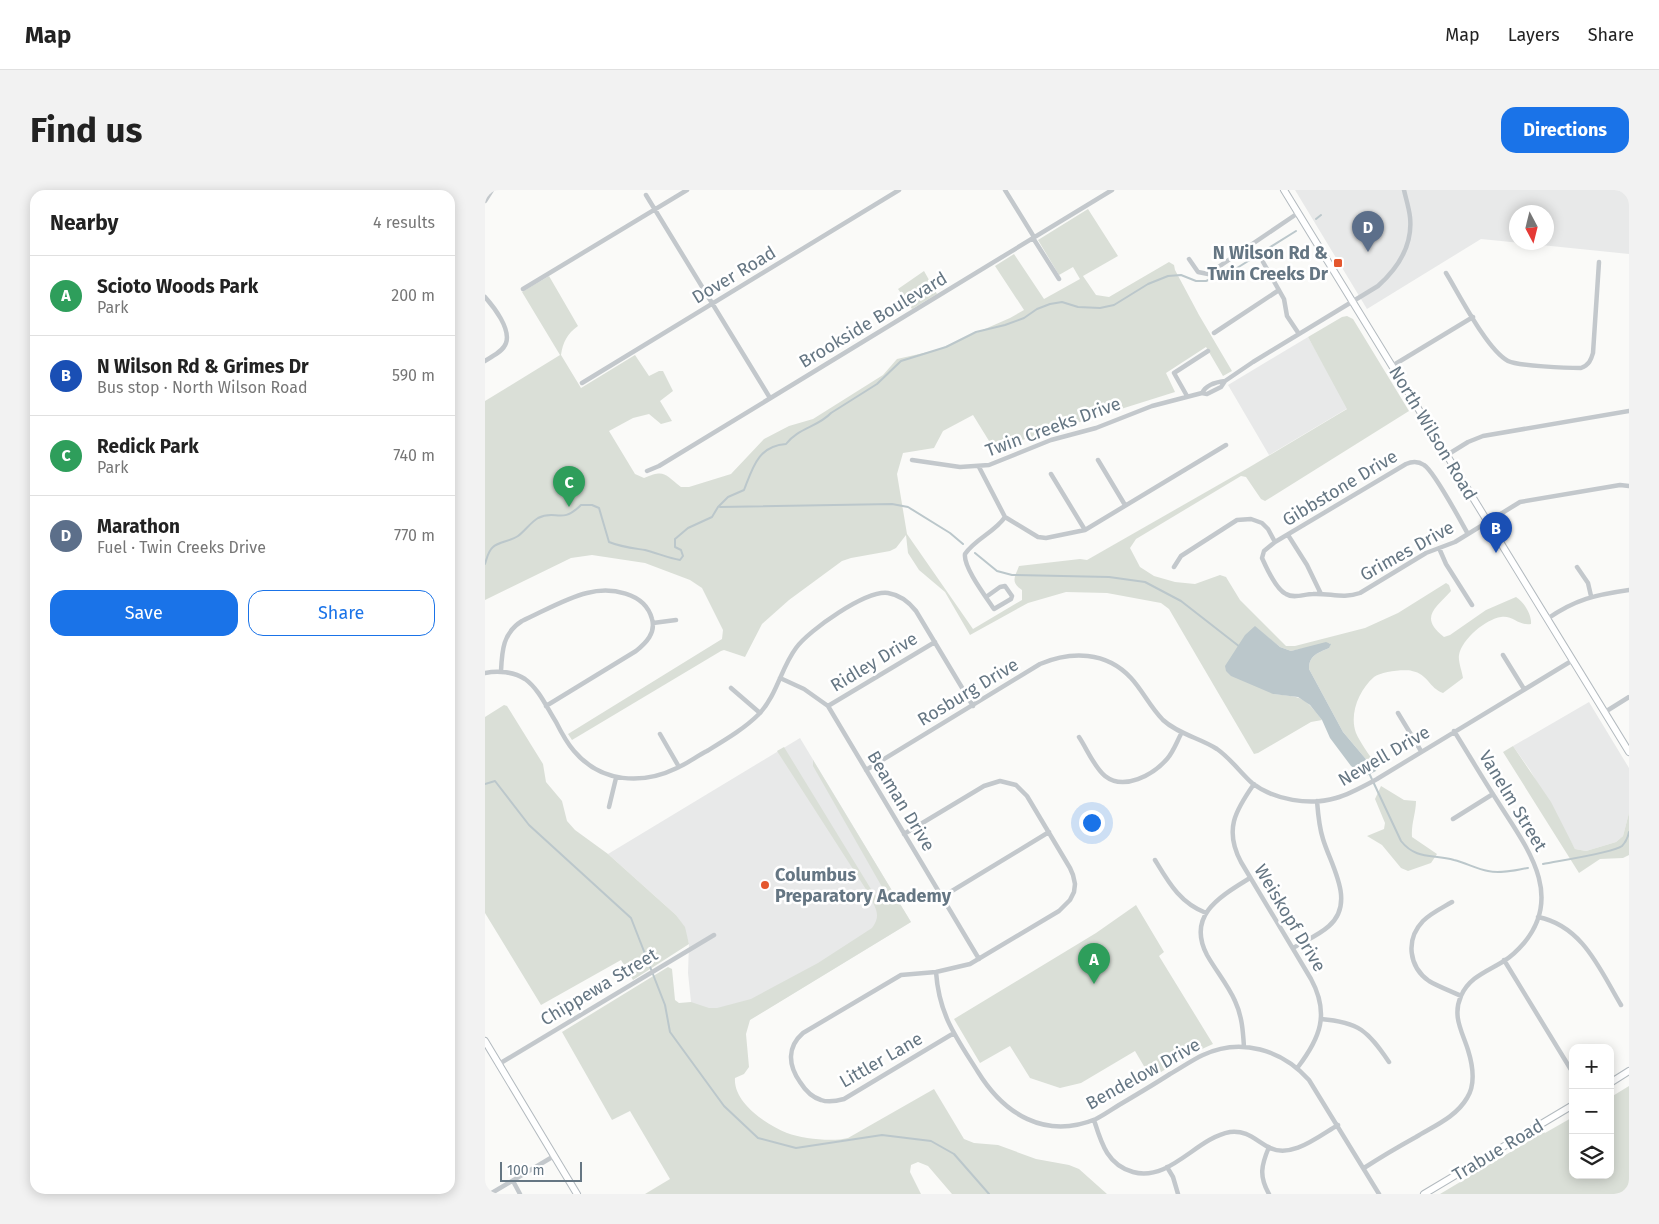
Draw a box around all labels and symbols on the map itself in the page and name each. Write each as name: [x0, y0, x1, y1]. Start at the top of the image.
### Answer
north arrow: [1509, 205, 1554, 250]
pin: D: [1352, 211, 1384, 252]
street label: Dover Road: [688, 241, 780, 309]
place label: N Wilson Rd & Twin Creeks Dr: [1207, 242, 1329, 285]
marker: N Wilson Rd & Twin Creeks Dr: [1332, 257, 1344, 269]
street label: Brookside Boulevard: [795, 267, 951, 373]
street label: North Wilson Road: [1384, 362, 1482, 504]
street label: Twin Creeks Drive: [982, 392, 1124, 462]
street label: Gibbstone Drive: [1278, 445, 1402, 531]
pin: C: [553, 466, 585, 507]
pin: B: [1480, 512, 1512, 553]
street label: Grimes Drive: [1356, 516, 1458, 586]
street label: Ridley Drive: [827, 627, 921, 697]
street label: Rosburg Drive: [914, 653, 1022, 731]
street label: Newell Drive: [1334, 721, 1434, 791]
street label: Beaman Drive: [862, 747, 940, 855]
street label: Vanelm Street: [1474, 747, 1552, 856]
your location: [1079, 810, 1105, 836]
street label: Weiskopf Drive: [1249, 860, 1331, 976]
place label: Columbus Preparatory Academy: [775, 864, 952, 907]
marker: Columbus Preparatory Academy: [759, 879, 771, 891]
street label: Chippewa Street: [536, 943, 662, 1031]
pin: A: [1078, 943, 1110, 984]
street label: Littler Lane: [835, 1027, 927, 1093]
street label: Bendelow Drive: [1082, 1033, 1204, 1115]
street label: Trabue Road: [1449, 1114, 1547, 1186]
scale bar: [500, 1159, 583, 1182]

